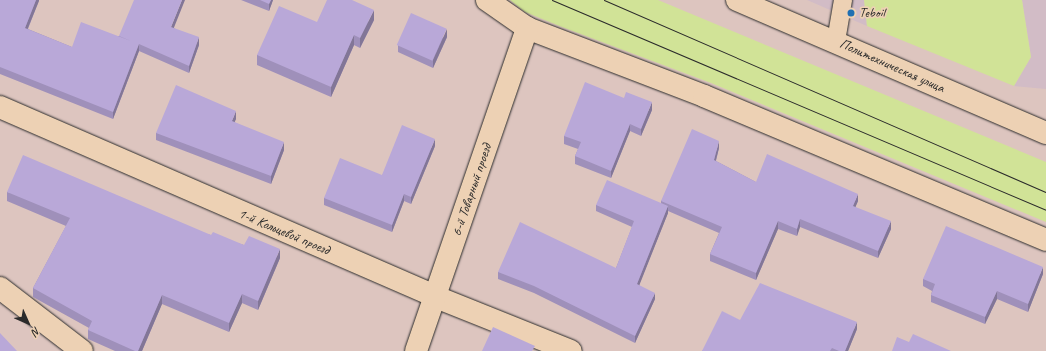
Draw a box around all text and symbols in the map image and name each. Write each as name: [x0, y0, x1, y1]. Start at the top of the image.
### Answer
place label: Teboil: [859, 5, 885, 21]
marker: Teboil: [846, 8, 856, 18]
street label: Политехническая улица: [836, 35, 948, 97]
street label: 6-й Товарный проезд: [448, 142, 496, 238]
street label: 1-й Кольцевой проезд: [236, 205, 332, 259]
north arrow: [8, 303, 48, 343]
text: N: [29, 324, 44, 339]

